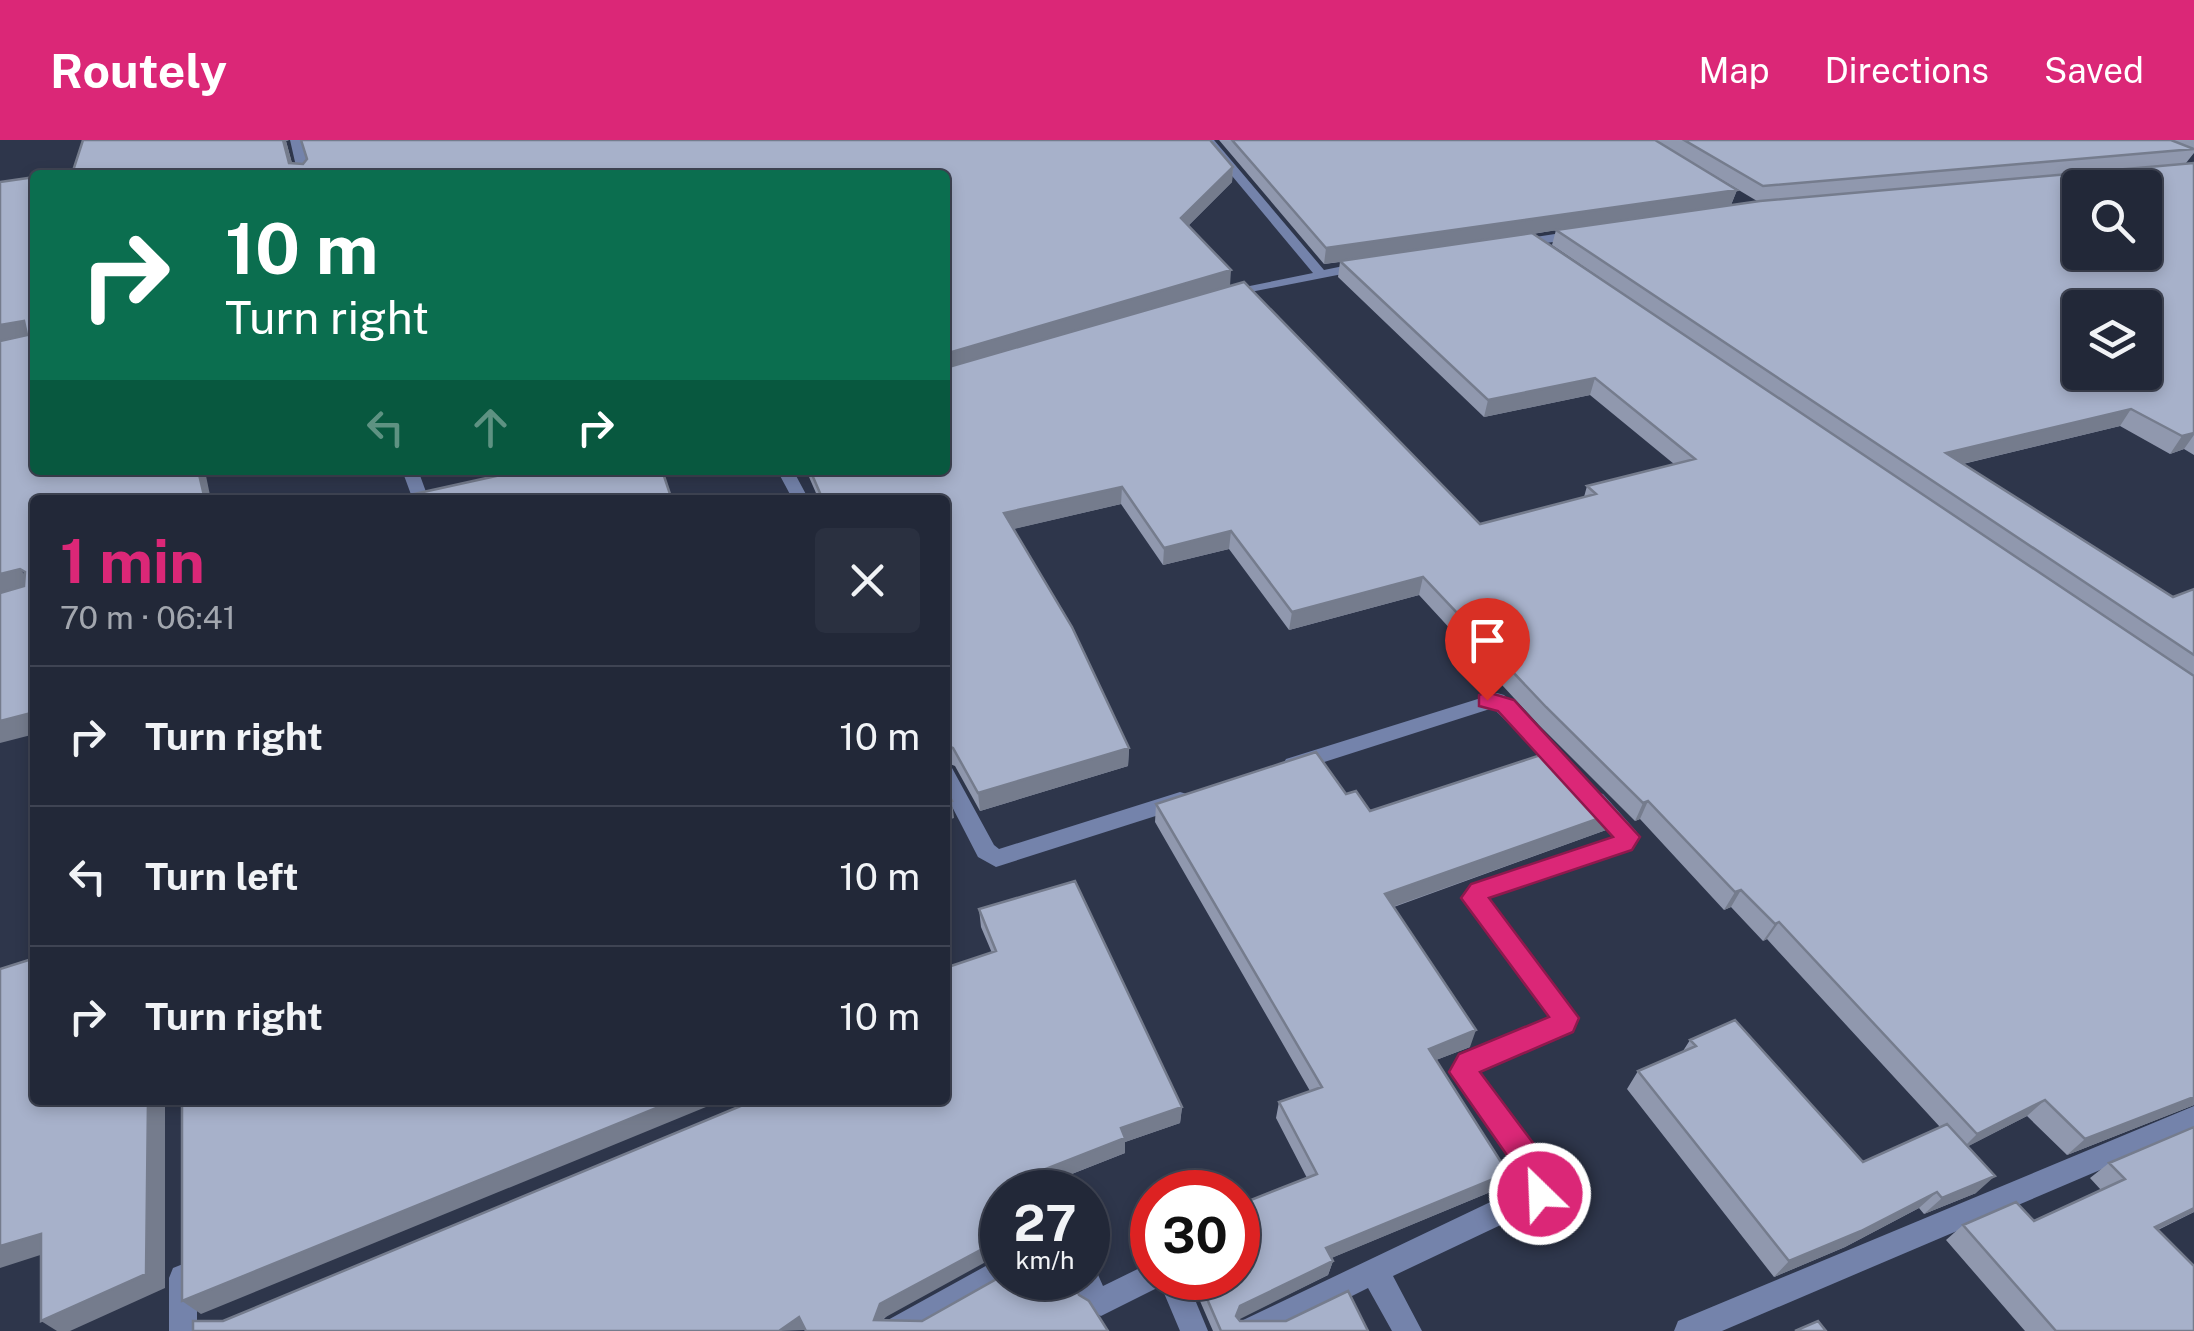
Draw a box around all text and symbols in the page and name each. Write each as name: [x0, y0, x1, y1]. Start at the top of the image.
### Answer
text: Routely: [50, 42, 227, 99]
text: Map: [1698, 50, 1769, 91]
text: Directions: [1824, 50, 1989, 91]
text: Saved: [2044, 50, 2144, 91]
map controls: [2062, 170, 2162, 390]
button: search: [2062, 170, 2162, 270]
text: 10 m: [225, 207, 379, 290]
icon: right: [60, 210, 190, 340]
button: layers: [2062, 290, 2162, 390]
text: Turn right: [225, 291, 429, 344]
icon: left: [358, 400, 413, 455]
icon: ahead: [463, 400, 518, 455]
icon: right: [568, 400, 623, 455]
text: 1 min: [60, 526, 205, 597]
button: close: [815, 528, 920, 633]
pin: [1445, 598, 1530, 701]
text: 70 m · 06:41: [60, 599, 236, 636]
icon: arrive: [1460, 613, 1515, 668]
icon: right: [60, 709, 115, 764]
text: Turn right: [145, 714, 323, 759]
text: 10 m: [839, 714, 920, 759]
icon: left: [60, 849, 115, 904]
text: Turn left: [145, 854, 299, 899]
text: 10 m: [839, 854, 920, 899]
icon: right: [60, 989, 115, 1044]
text: Turn right: [145, 994, 323, 1039]
text: 10 m: [839, 994, 920, 1039]
position arrow: [1488, 1142, 1592, 1246]
speed limit sign: 30: [1130, 1170, 1260, 1300]
text: 27: [1013, 1193, 1077, 1252]
text: km/h: [1016, 1245, 1074, 1275]

